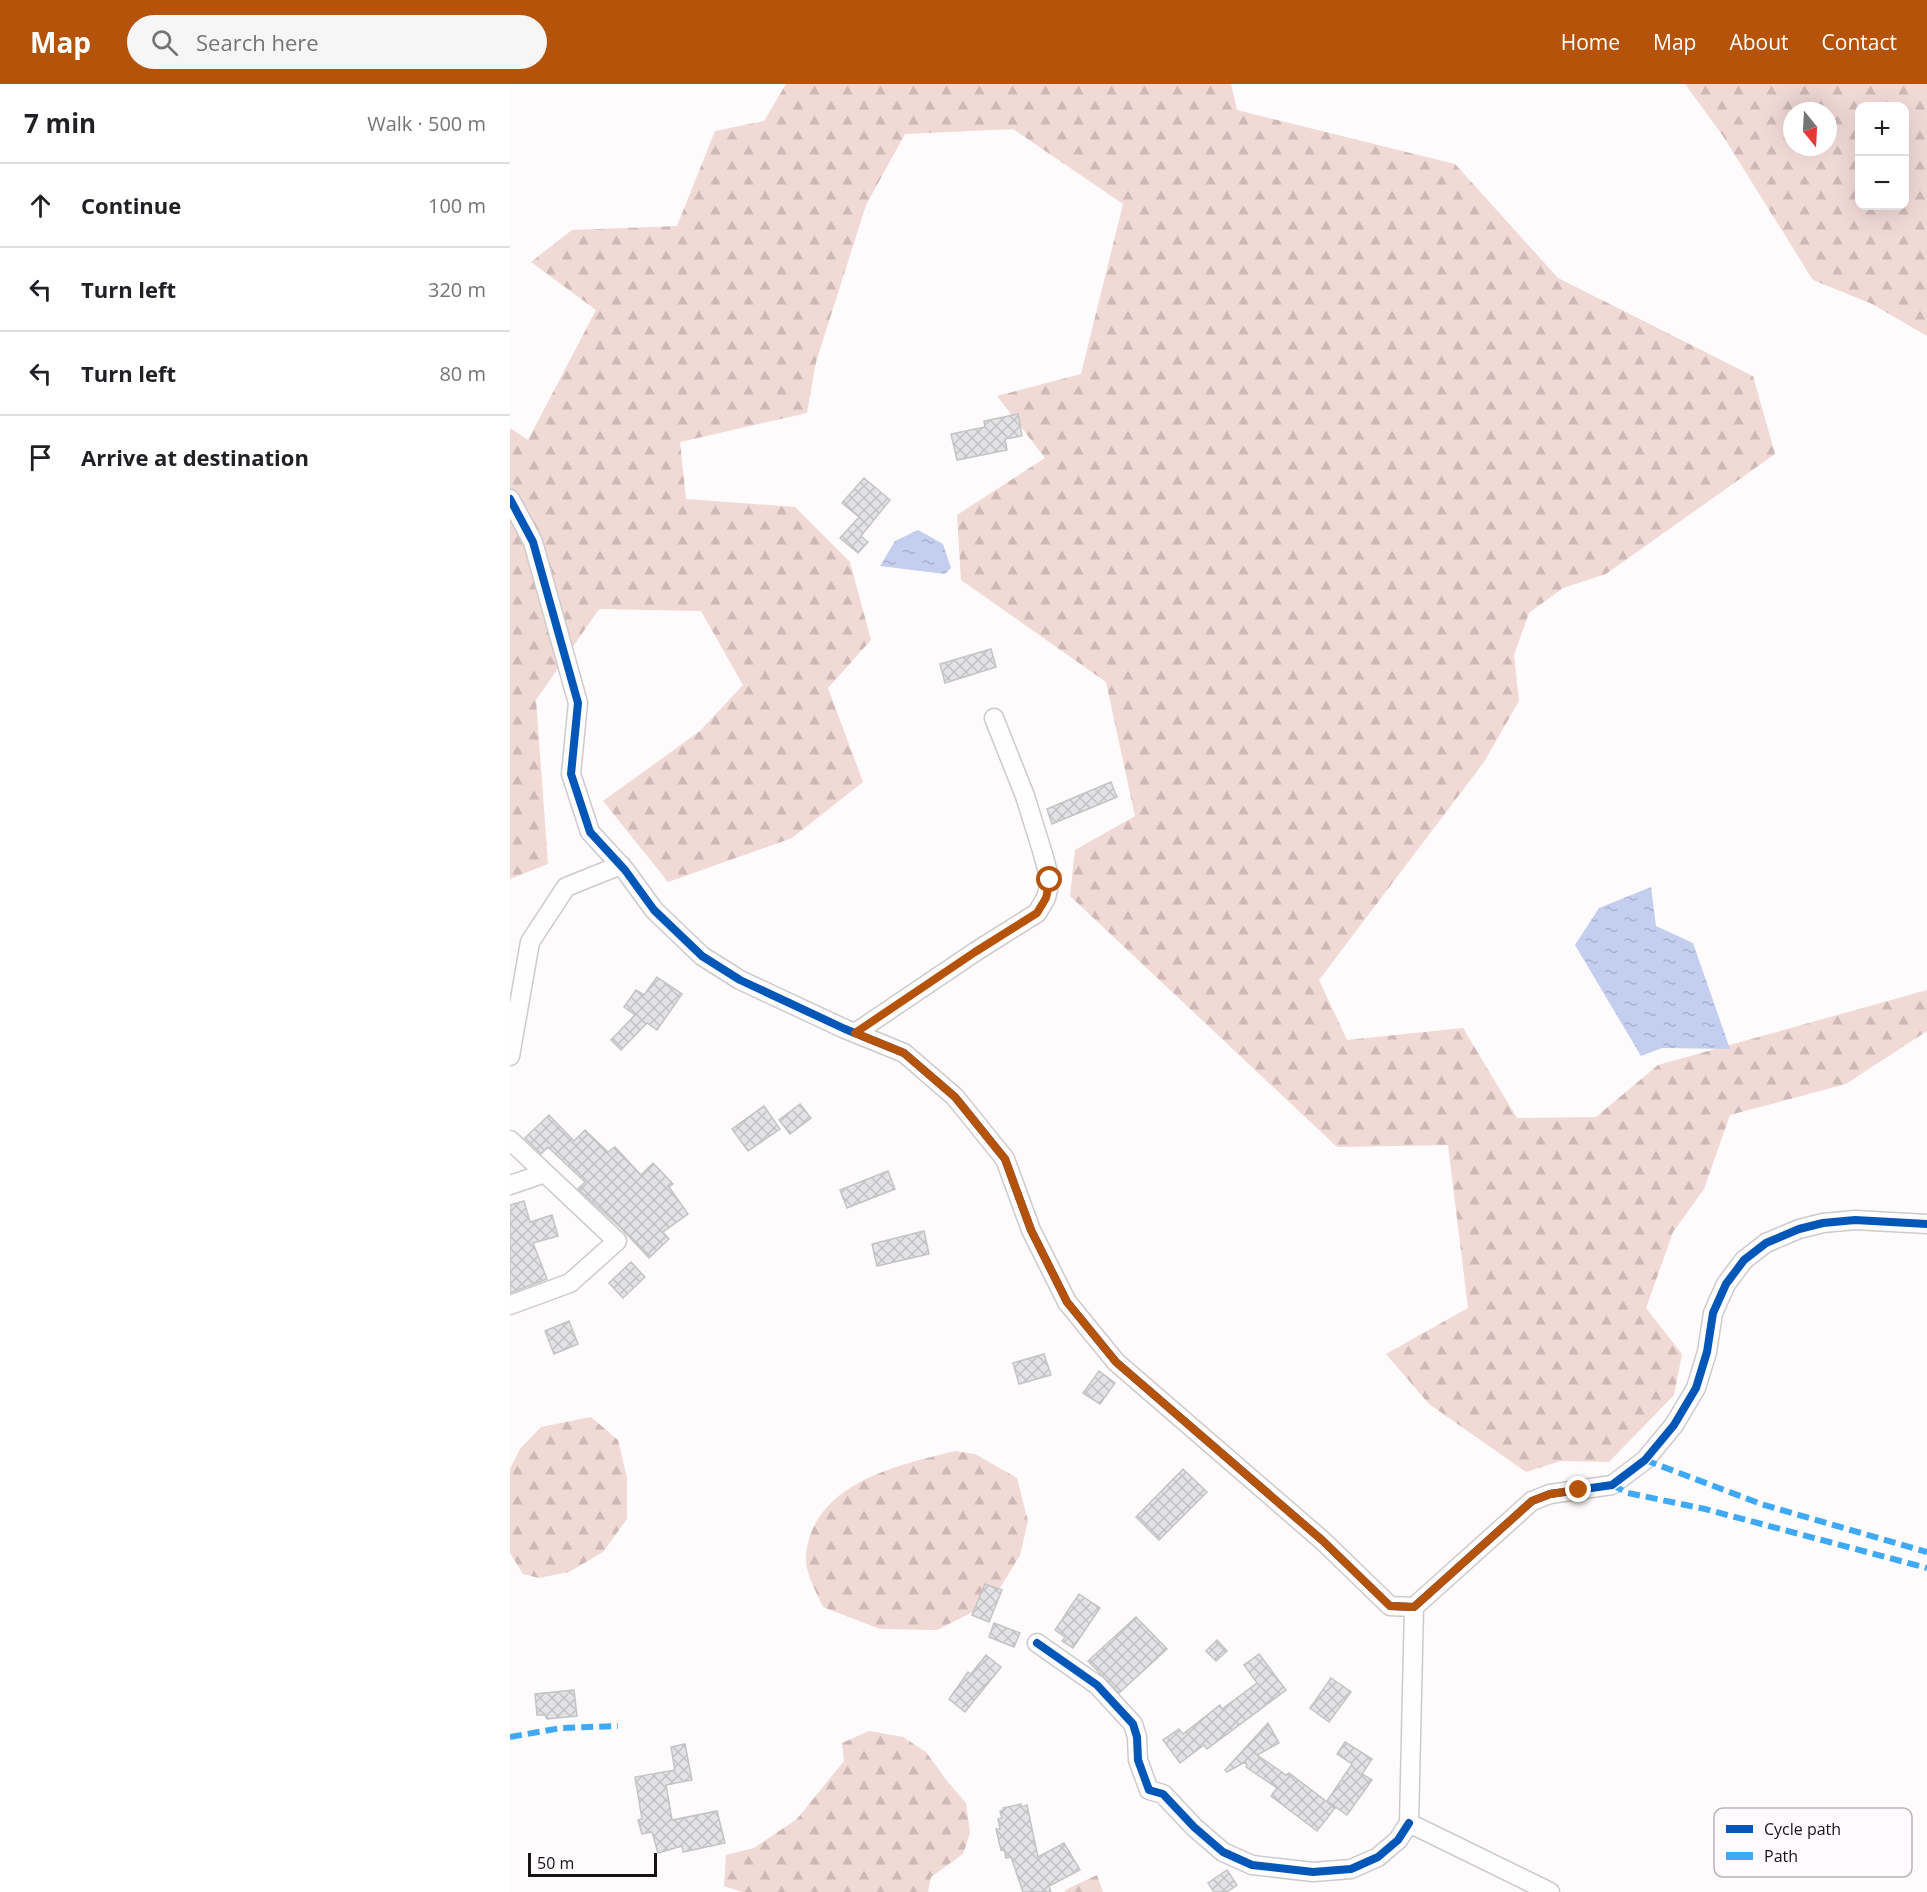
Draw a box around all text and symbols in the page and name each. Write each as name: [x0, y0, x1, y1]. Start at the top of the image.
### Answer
search box: [127, 15, 547, 69]
text: Map: [30, 23, 91, 61]
icon: search: [148, 26, 181, 59]
text: Search here: [196, 27, 319, 57]
text: Home: [1561, 28, 1620, 56]
text: Map: [1653, 28, 1696, 56]
text: About: [1729, 28, 1789, 56]
text: Contact: [1822, 28, 1897, 56]
north arrow: [1783, 102, 1837, 156]
map controls: [1855, 102, 1909, 210]
button: +: [1855, 102, 1909, 156]
text: 7 min: [24, 105, 96, 141]
text: Walk · 500 m: [367, 110, 486, 137]
button: −: [1855, 156, 1909, 210]
icon: ahead: [24, 189, 57, 222]
text: Continue: [81, 190, 181, 220]
text: 100 m: [428, 192, 486, 219]
icon: left: [24, 273, 57, 306]
text: Turn left: [81, 274, 176, 304]
text: 320 m: [428, 276, 486, 303]
icon: left: [24, 357, 57, 390]
text: Turn left: [81, 358, 176, 388]
text: 80 m: [439, 360, 486, 387]
icon: arrive: [24, 441, 57, 474]
text: Arrive at destination: [81, 442, 309, 472]
route start: [1036, 866, 1062, 892]
route end: [1565, 1476, 1591, 1502]
legend: [1714, 1808, 1912, 1877]
text: Cycle path: [1764, 1818, 1841, 1840]
text: Path: [1764, 1845, 1798, 1867]
scale bar: [528, 1850, 657, 1878]
text: 50 m: [537, 1852, 574, 1874]

